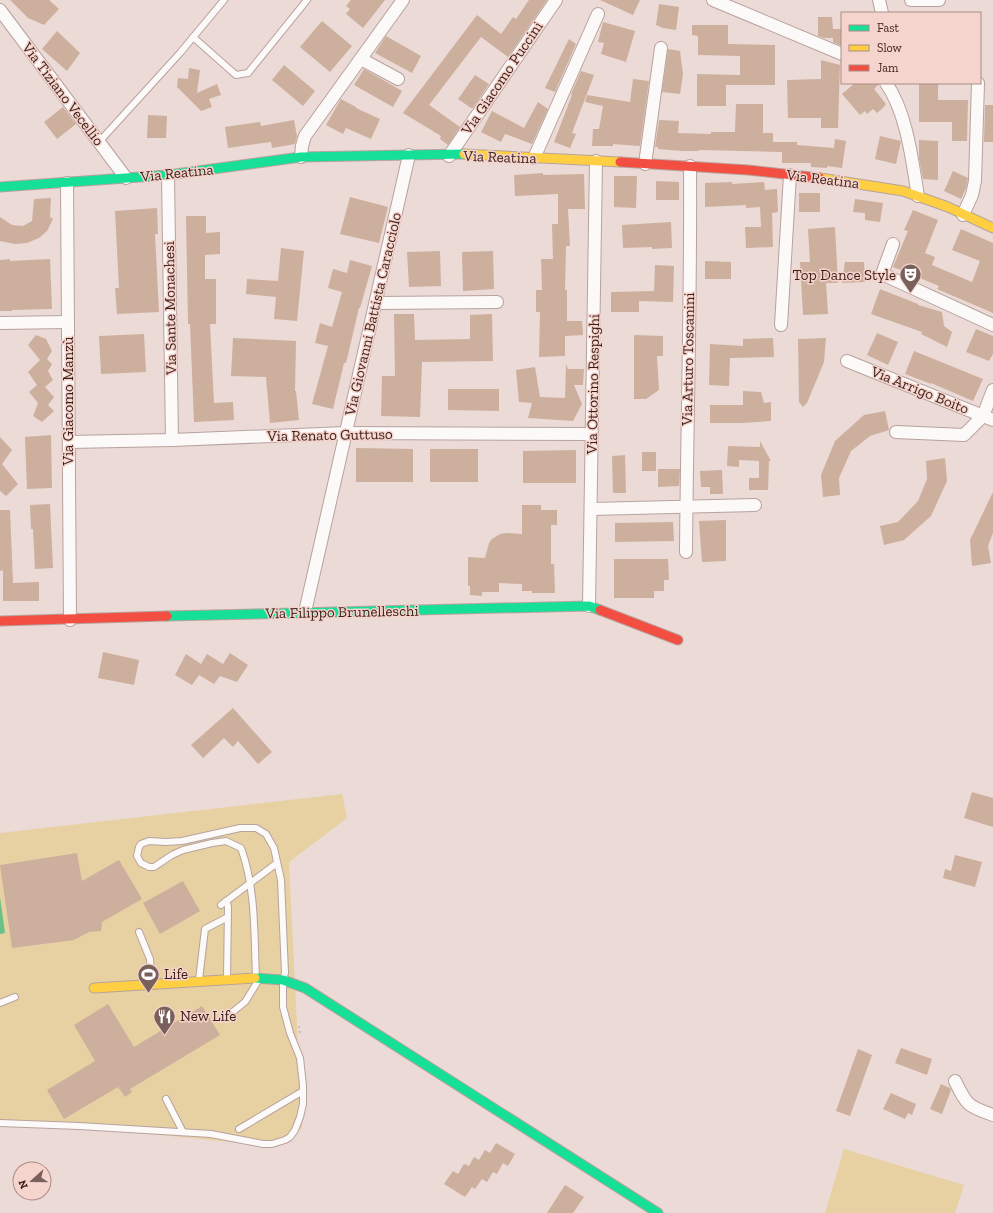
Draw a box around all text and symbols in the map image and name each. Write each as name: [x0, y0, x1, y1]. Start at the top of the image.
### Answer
legend: [841, 12, 981, 84]
street label: Via Giacomo Puccini: [457, 18, 547, 139]
text: Fast: [877, 21, 900, 35]
street label: Via Tiziano Vecellio: [18, 38, 108, 149]
text: Slow: [877, 41, 903, 55]
text: Jam: [877, 61, 899, 75]
street label: Via Reatina: [462, 147, 537, 167]
street label: Via Reatina: [139, 160, 214, 186]
street label: Via Reatina: [785, 165, 860, 192]
street label: Via Giovanni Battista Caracciolo: [341, 210, 405, 418]
street label: Via Sante Monachesi: [160, 241, 180, 376]
theatre icon: Top Dance Style: [898, 262, 924, 295]
place label: Top Dance Style: [793, 266, 896, 284]
street label: Via Arturo Toscanini: [678, 292, 698, 427]
street label: Via Ottorino Respighi: [583, 314, 603, 455]
street label: Via Giacomo Manzù: [59, 336, 77, 467]
street label: Via Arrigo Boito: [868, 362, 972, 418]
street label: Via Renato Guttuso: [266, 425, 393, 445]
street label: Via Filippo Brunelleschi: [264, 602, 419, 622]
sports icon: Life: [135, 961, 161, 994]
place label: Life: [164, 965, 188, 983]
restaurant icon: New Life: [152, 1003, 178, 1036]
place label: New Life: [180, 1007, 236, 1025]
north arrow: [12, 1161, 52, 1201]
text: N: [15, 1178, 31, 1191]

